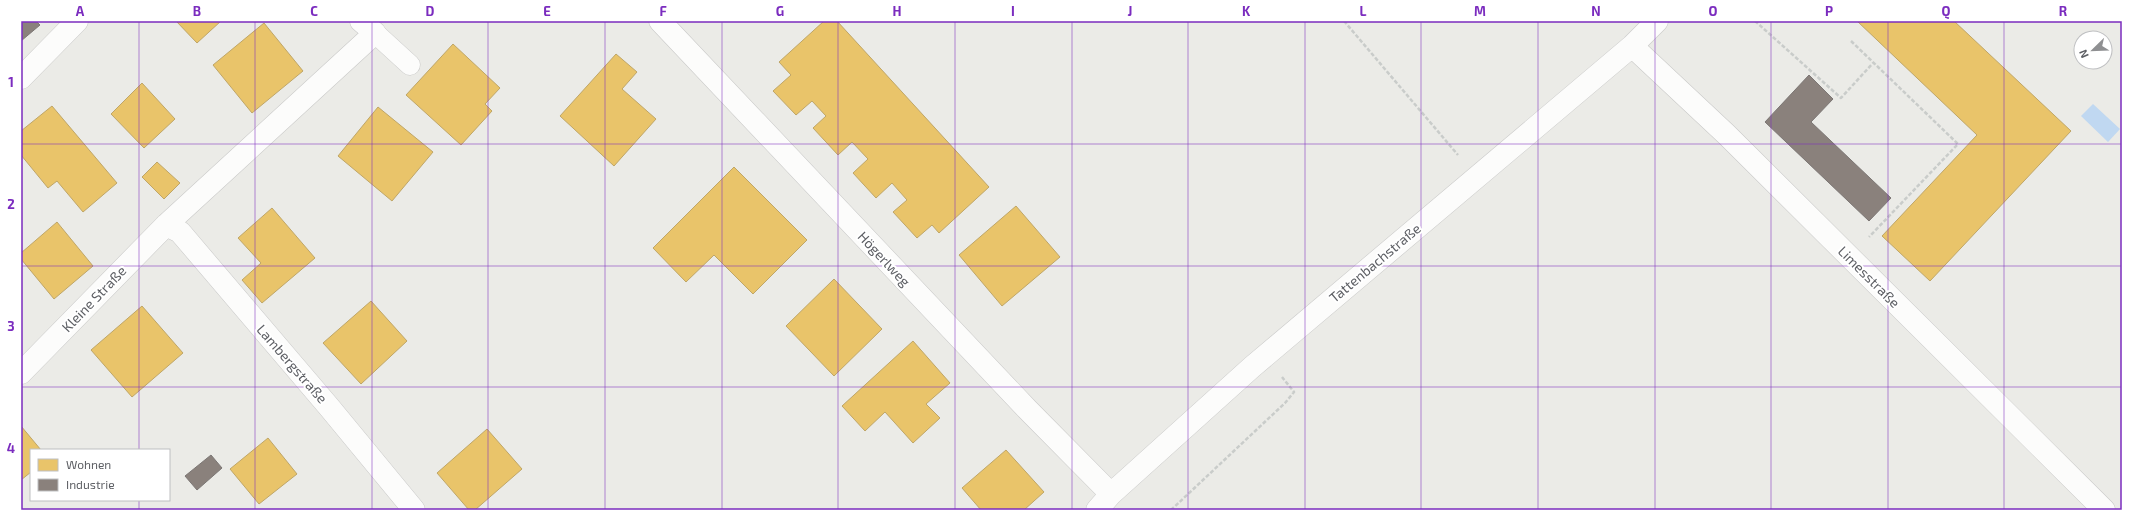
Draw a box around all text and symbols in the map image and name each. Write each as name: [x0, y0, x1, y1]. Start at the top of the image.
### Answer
text: A: [76, 3, 85, 19]
text: B: [193, 3, 201, 19]
text: C: [310, 3, 318, 19]
text: D: [426, 3, 435, 19]
text: E: [543, 3, 551, 19]
text: F: [659, 3, 667, 19]
text: G: [776, 3, 784, 19]
text: H: [893, 3, 902, 19]
text: I: [1011, 3, 1015, 19]
text: J: [1128, 3, 1132, 19]
text: K: [1242, 3, 1251, 19]
text: L: [1360, 3, 1367, 19]
text: M: [1474, 3, 1486, 19]
text: N: [1591, 3, 1601, 19]
text: O: [1709, 3, 1718, 19]
text: P: [1825, 3, 1833, 19]
text: Q: [1942, 3, 1951, 20]
text: R: [2059, 3, 2068, 19]
north arrow: [2073, 30, 2113, 70]
text: N: [2076, 48, 2091, 60]
text: 1: [8, 74, 14, 90]
text: 2: [7, 196, 15, 212]
street label: Tattenbachstraße: [1325, 219, 1424, 306]
street label: Högerlweg: [855, 228, 914, 290]
street label: Limesstraße: [1835, 242, 1904, 311]
street label: Kleine Straße: [58, 262, 129, 335]
text: 3: [7, 318, 15, 334]
street label: Lambergstraße: [254, 321, 331, 407]
text: 4: [7, 440, 15, 456]
legend: [30, 449, 170, 501]
text: Wohnen: [66, 457, 111, 471]
text: Industrie: [66, 477, 115, 491]

